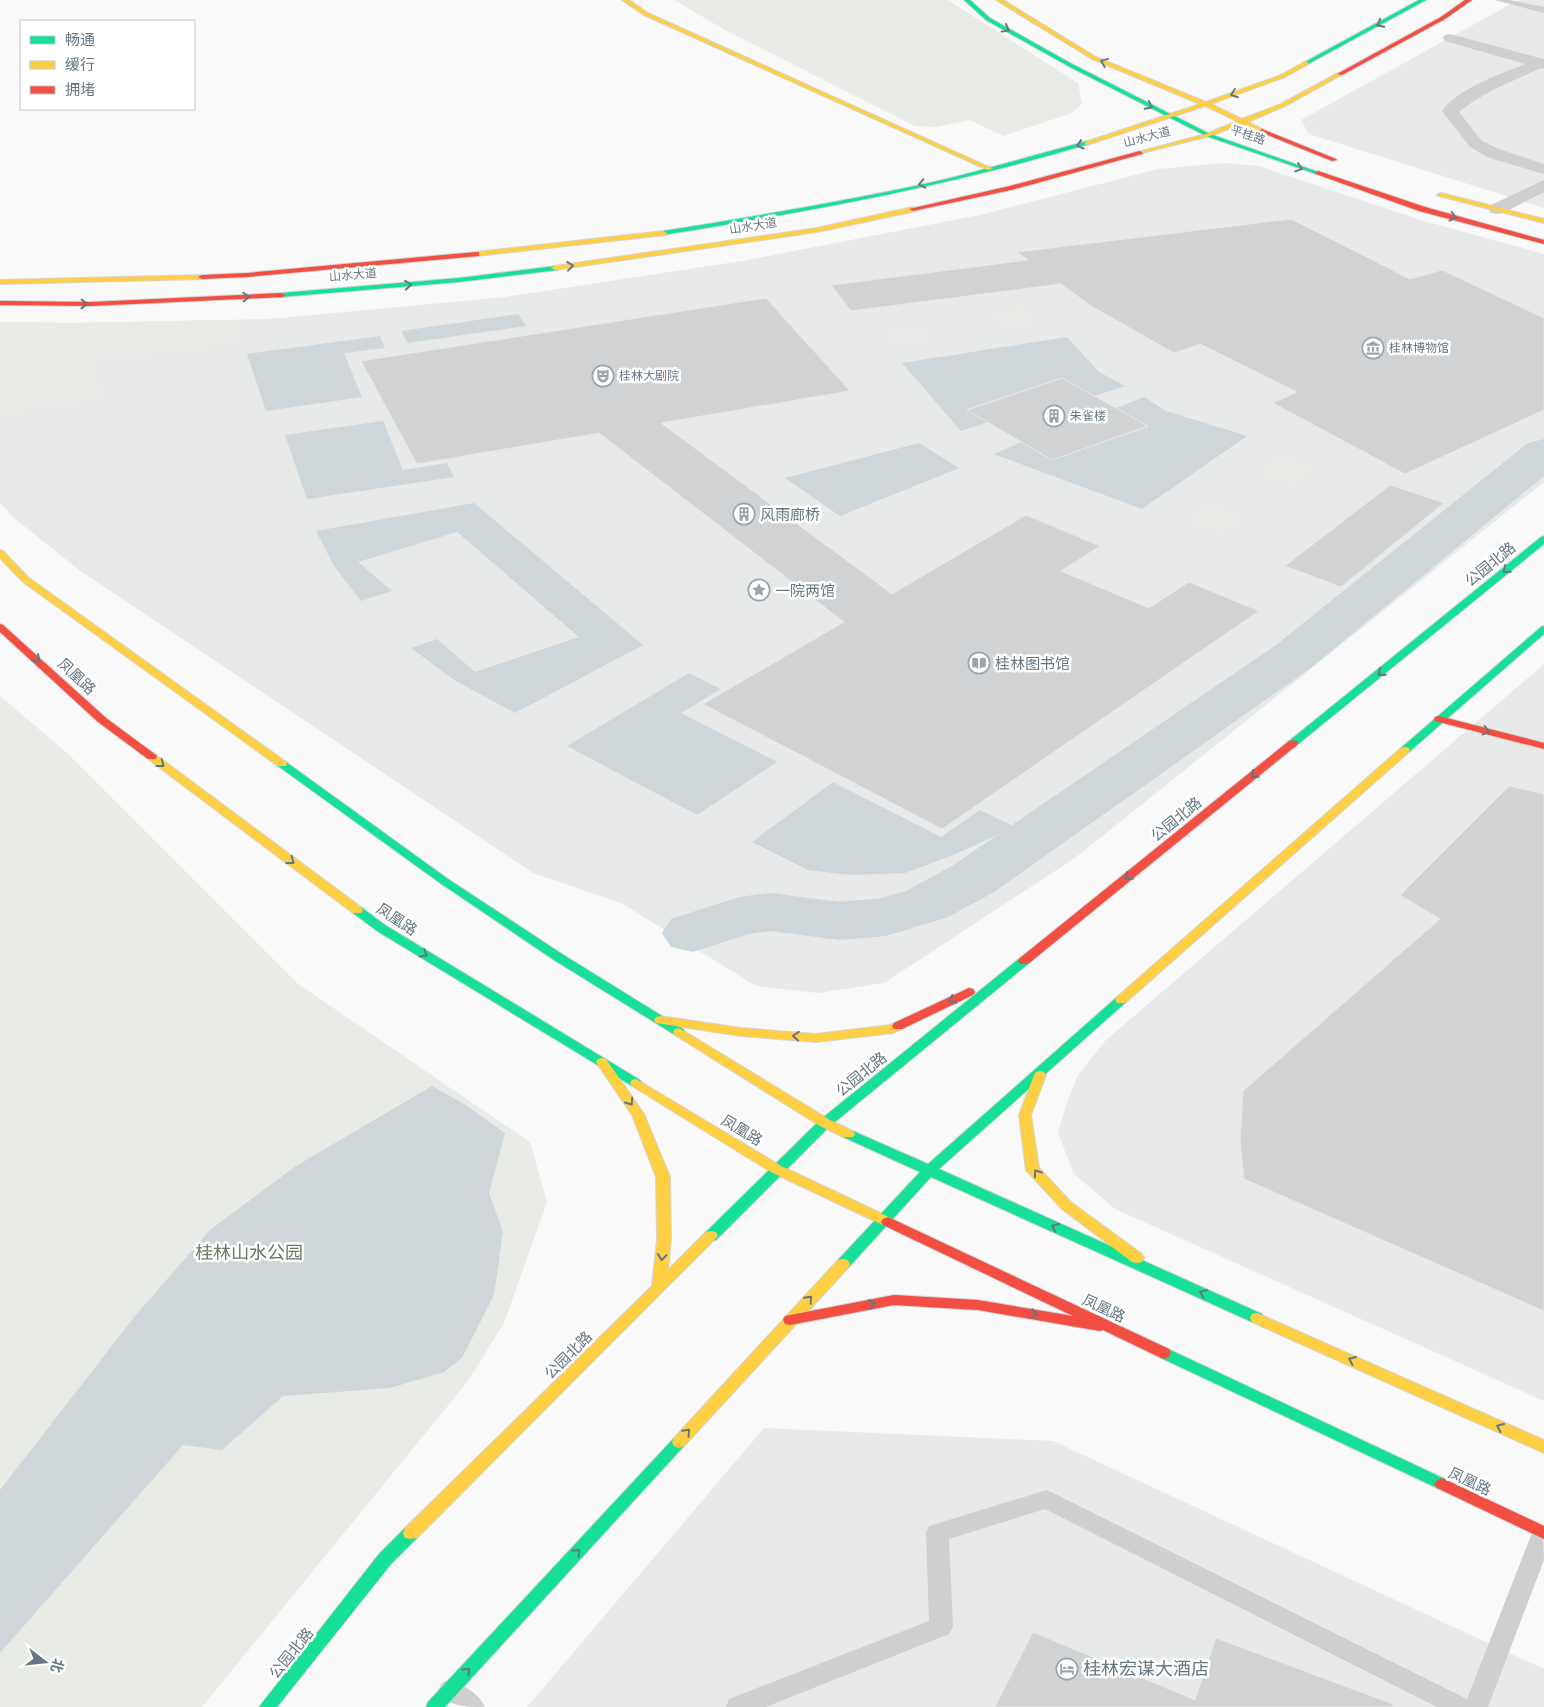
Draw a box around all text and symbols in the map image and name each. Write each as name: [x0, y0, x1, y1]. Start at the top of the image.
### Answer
one-way arrow: [1377, 18, 1386, 28]
legend: [20, 20, 195, 110]
one-way arrow: [1000, 23, 1009, 33]
text: 畅通: [65, 31, 95, 48]
text: 缓行: [65, 56, 95, 73]
one-way arrow: [1100, 58, 1109, 68]
text: 拥堵: [65, 81, 95, 98]
one-way arrow: [1230, 88, 1239, 98]
one-way arrow: [1143, 100, 1152, 110]
street label: 平桂路: [1229, 123, 1267, 147]
street label: 山水大道: [1122, 124, 1172, 150]
one-way arrow: [1076, 139, 1084, 149]
one-way arrow: [1294, 162, 1303, 172]
one-way arrow: [918, 178, 927, 189]
one-way arrow: [1449, 212, 1457, 222]
street label: 山水大道: [728, 215, 778, 237]
one-way arrow: [566, 261, 574, 272]
street label: 山水大道: [328, 266, 378, 284]
one-way arrow: [404, 279, 412, 290]
one-way arrow: [242, 292, 250, 303]
one-way arrow: [80, 299, 88, 309]
museum icon: 桂林博物馆: [1361, 336, 1385, 360]
place label: 桂林博物馆: [1389, 341, 1449, 355]
theatre icon: 桂林大剧院: [591, 364, 615, 388]
place label: 桂林大剧院: [619, 369, 679, 383]
building icon: 朱雀楼: [1042, 404, 1066, 428]
place label: 朱雀楼: [1070, 409, 1106, 423]
building icon: 风雨廊桥: [732, 502, 756, 526]
place label: 风雨廊桥: [760, 506, 820, 523]
street label: 公园北路: [1461, 539, 1519, 589]
one-way arrow: [1503, 564, 1512, 573]
place icon: 一院两馆: [747, 578, 771, 602]
place label: 一院两馆: [775, 582, 835, 599]
library icon: 桂林图书馆: [967, 651, 991, 675]
one-way arrow: [31, 653, 40, 662]
street label: 凤凰路: [55, 654, 99, 698]
place label: 桂林图书馆: [995, 655, 1070, 672]
one-way arrow: [1377, 667, 1386, 676]
one-way arrow: [1482, 725, 1491, 736]
one-way arrow: [155, 758, 164, 766]
one-way arrow: [1251, 770, 1260, 779]
street label: 公园北路: [1147, 794, 1205, 844]
one-way arrow: [285, 855, 295, 864]
one-way arrow: [1125, 872, 1134, 880]
street label: 凤凰路: [373, 900, 421, 938]
one-way arrow: [418, 947, 427, 957]
one-way arrow: [948, 994, 957, 1005]
one-way arrow: [792, 1031, 800, 1042]
street label: 公园北路: [832, 1049, 890, 1099]
one-way arrow: [624, 1096, 633, 1106]
street label: 凤凰路: [718, 1111, 766, 1149]
one-way arrow: [1034, 1169, 1043, 1179]
one-way arrow: [1051, 1222, 1060, 1233]
park label: 桂林山水公园: [195, 1243, 303, 1263]
one-way arrow: [657, 1254, 668, 1262]
one-way arrow: [1199, 1289, 1208, 1300]
street label: 凤凰路: [1080, 1291, 1128, 1325]
one-way arrow: [803, 1296, 812, 1305]
one-way arrow: [868, 1300, 877, 1310]
one-way arrow: [1029, 1309, 1038, 1319]
street label: 公园北路: [541, 1328, 595, 1382]
one-way arrow: [1348, 1357, 1357, 1367]
one-way arrow: [1496, 1423, 1505, 1434]
one-way arrow: [681, 1428, 690, 1437]
street label: 凤凰路: [1446, 1464, 1494, 1498]
one-way arrow: [571, 1548, 580, 1557]
street label: 公园北路: [266, 1624, 316, 1682]
north arrow: [20, 1637, 70, 1687]
text: 北: [48, 1657, 67, 1675]
hotel icon: 桂林宏谋大酒店: [1055, 1657, 1079, 1681]
place label: 桂林宏谋大酒店: [1083, 1659, 1209, 1679]
one-way arrow: [461, 1668, 470, 1677]

